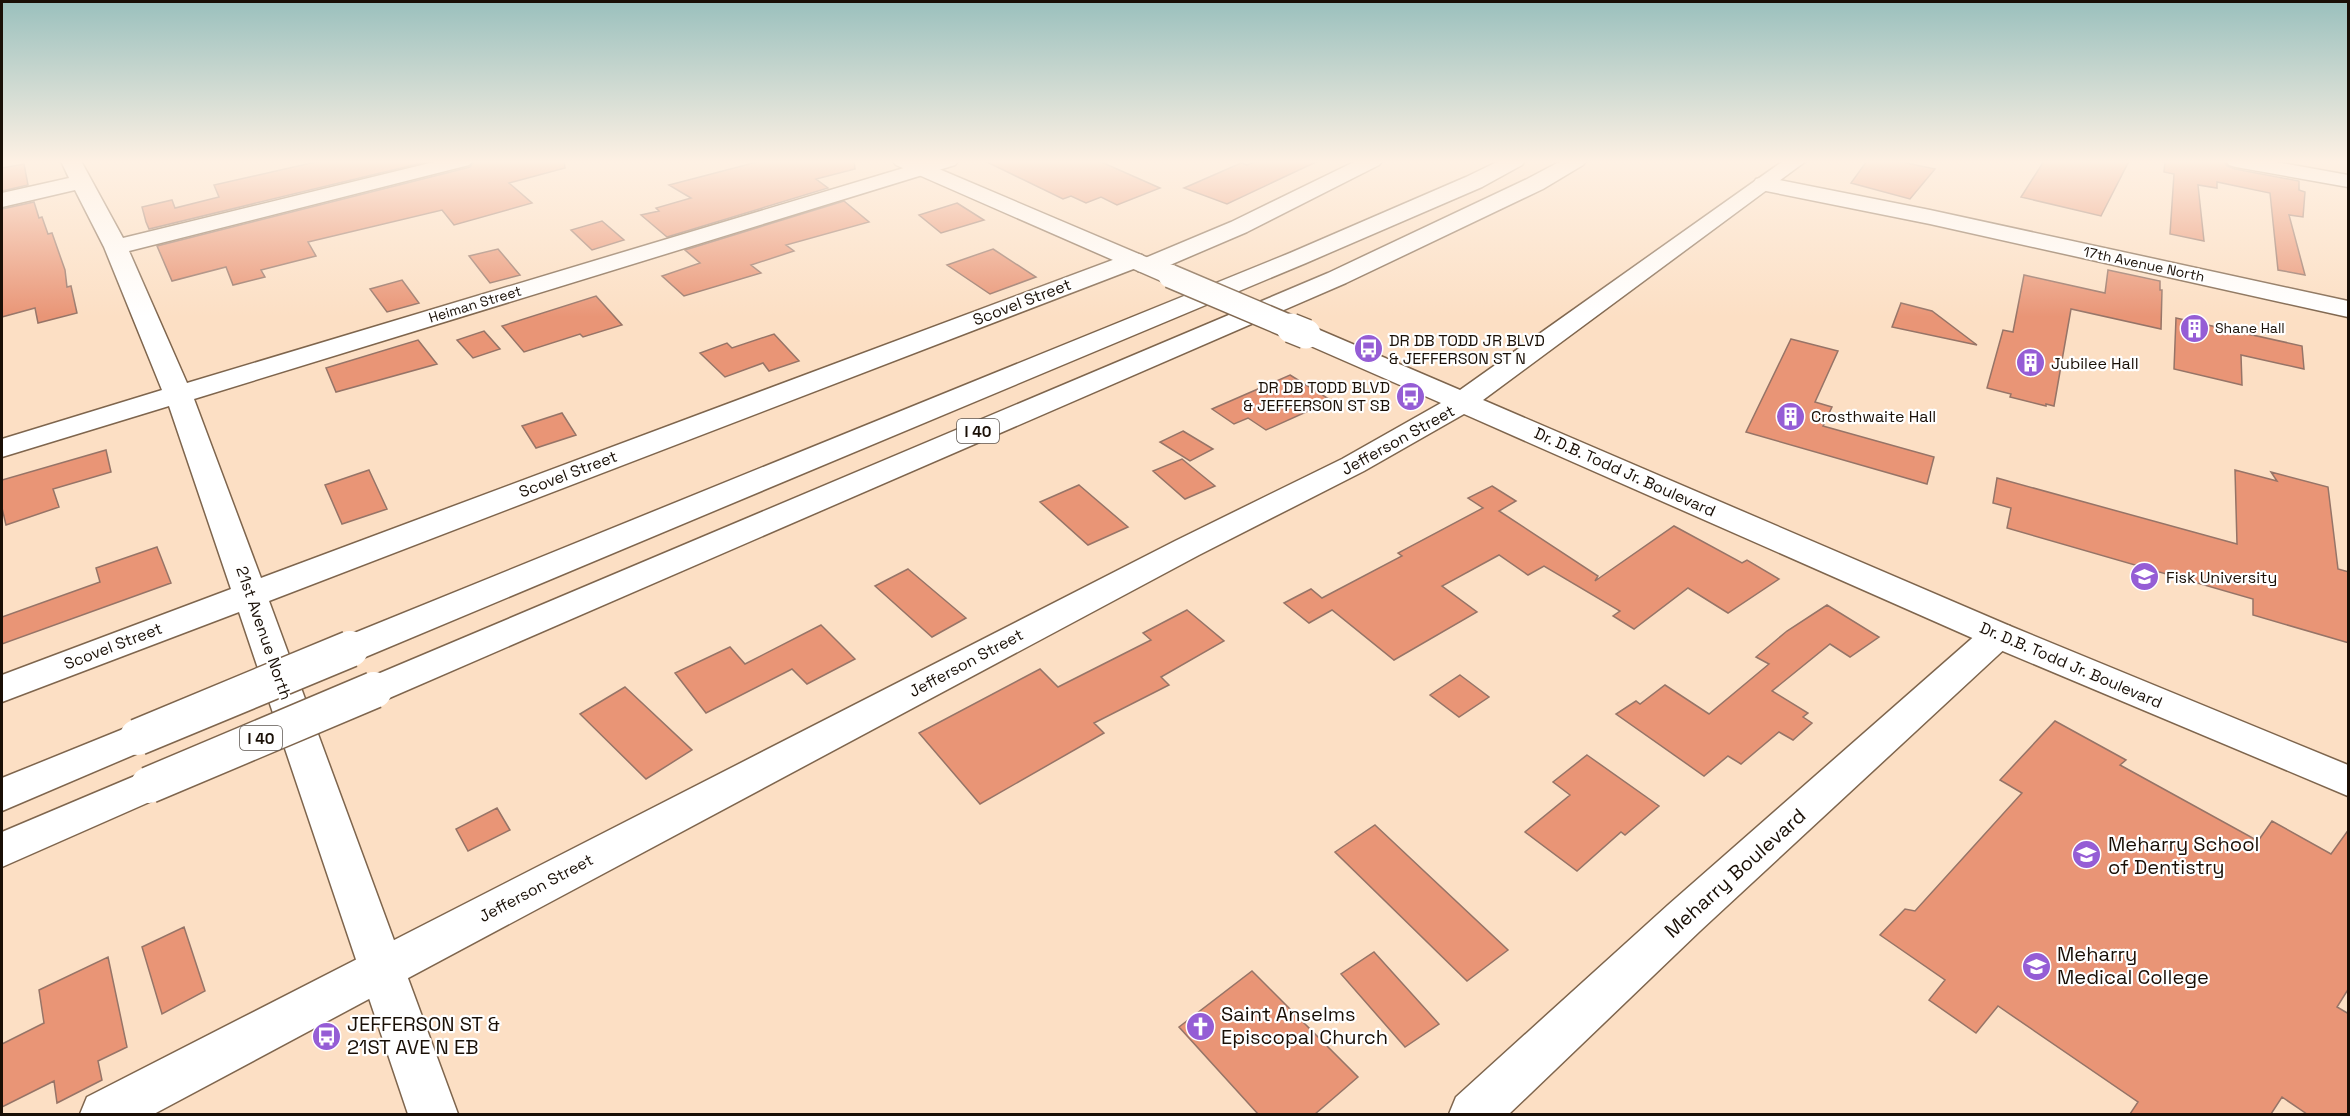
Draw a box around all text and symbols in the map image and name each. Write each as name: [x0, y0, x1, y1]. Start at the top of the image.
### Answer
street label: 17th Avenue North: [2082, 242, 2206, 286]
street label: Scovel Street: [970, 274, 1074, 330]
street label: Heiman Street: [426, 281, 524, 327]
building icon: Shane Hall: [2178, 312, 2210, 344]
place label: Shane Hall: [2215, 319, 2285, 337]
place label: DR DB TODD JR BLVD & JEFFERSON ST N: [1389, 330, 1545, 369]
bus stop icon: DR DB TODD JR BLVD & JEFFERSON ST N: [1352, 333, 1384, 365]
building icon: Jubilee Hall: [2014, 347, 2046, 379]
place label: Jubilee Hall: [2051, 353, 2139, 374]
place label: DR DB TODD BLVD & JEFFERSON ST SB: [1243, 377, 1390, 416]
bus stop icon: DR DB TODD BLVD & JEFFERSON ST SB: [1395, 380, 1427, 412]
street label: Jefferson Street: [1338, 400, 1458, 480]
building icon: Crosthwaite Hall: [1774, 400, 1806, 432]
place label: Crosthwaite Hall: [1811, 406, 1936, 427]
road number: I 40: [957, 419, 999, 443]
street label: Dr. D.B. Todd Jr. Boulevard: [1531, 422, 1719, 522]
street label: Scovel Street: [516, 446, 620, 502]
school or university icon: Fisk University: [2129, 561, 2161, 593]
street label: 21st Avenue North: [231, 563, 297, 703]
place label: Fisk University: [2166, 567, 2277, 588]
street label: Dr. D.B. Todd Jr. Boulevard: [1976, 617, 2166, 713]
street label: Scovel Street: [61, 618, 165, 674]
street label: Jefferson Street: [905, 624, 1027, 702]
road number: I 40: [240, 726, 282, 750]
street label: Meharry Boulevard: [1659, 803, 1811, 943]
place label: Meharry School of Dentistry: [2108, 831, 2259, 880]
school or university icon: Meharry School of Dentistry: [2071, 839, 2103, 871]
street label: Jefferson Street: [475, 849, 597, 927]
place label: Meharry Medical College: [2057, 941, 2209, 990]
school or university icon: Meharry Medical College: [2020, 950, 2052, 982]
place label: Saint Anselms Episcopal Church: [1221, 1001, 1388, 1050]
church icon: Saint Anselms Episcopal Church: [1184, 1010, 1216, 1042]
place label: JEFFERSON ST & 21ST AVE N EB: [347, 1011, 500, 1060]
bus stop icon: JEFFERSON ST & 21ST AVE N EB: [310, 1020, 342, 1052]

